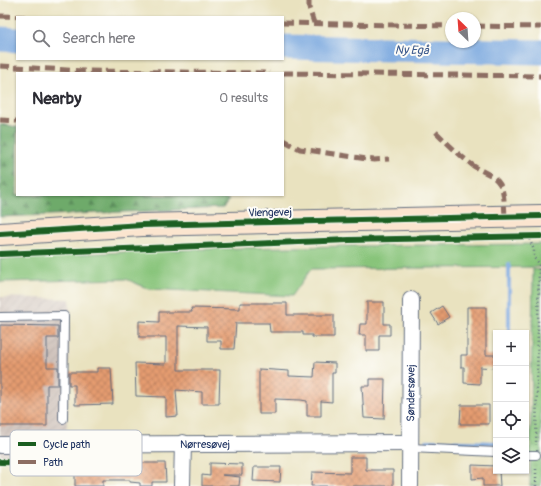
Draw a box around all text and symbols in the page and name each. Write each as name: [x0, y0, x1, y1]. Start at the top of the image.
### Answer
north arrow: [445, 12, 481, 48]
search box: [16, 16, 284, 60]
icon: search: [30, 27, 52, 49]
text: Search here: [62, 29, 135, 48]
water label: Ny Egå: [395, 43, 430, 58]
text: Nearby: [32, 88, 81, 109]
text: 0 results: [219, 90, 268, 106]
street label: Viengevej: [248, 206, 292, 219]
map controls: [493, 330, 529, 474]
button: +: [493, 330, 529, 366]
street label: Søndersøvej: [404, 364, 418, 422]
button: −: [493, 366, 529, 402]
button: locate: [493, 402, 529, 438]
legend: [10, 430, 142, 476]
text: Cycle path: [43, 438, 90, 451]
street label: Nørresøvej: [180, 438, 230, 451]
button: layers: [493, 438, 529, 474]
text: Path: [43, 456, 63, 469]

